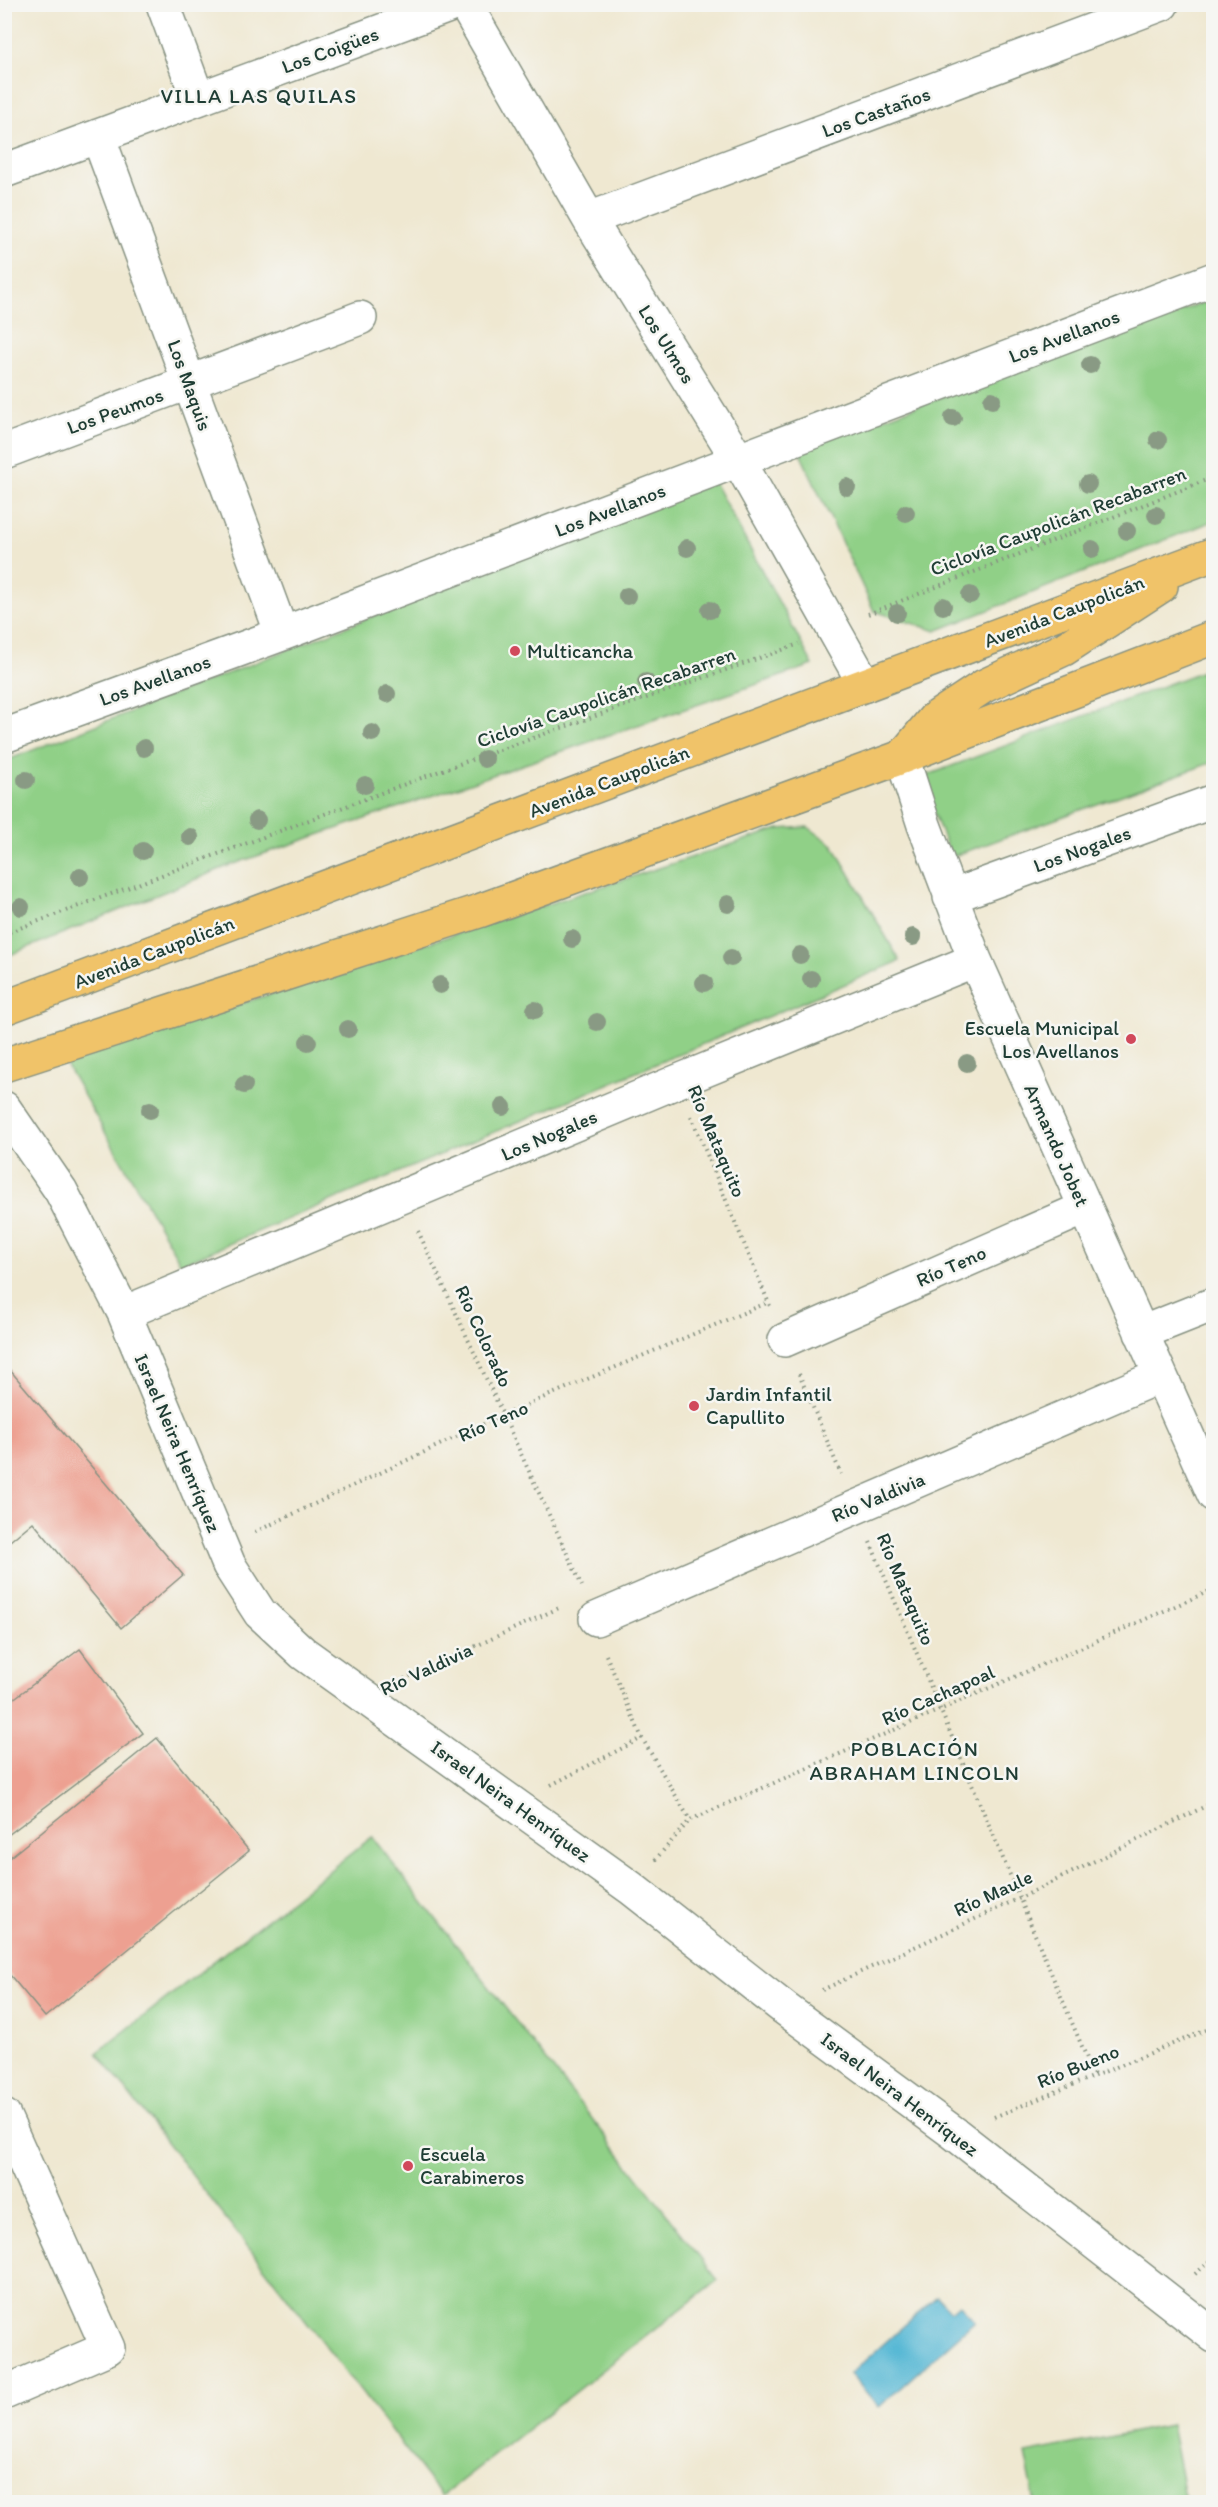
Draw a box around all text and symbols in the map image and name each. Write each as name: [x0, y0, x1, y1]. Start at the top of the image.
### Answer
street label: Los Coigües: [278, 21, 382, 79]
street label: Los Castaños: [818, 81, 934, 143]
district label: VILLA LAS QUILAS: [161, 83, 357, 108]
street label: Los Ulmos: [633, 300, 701, 388]
street label: Los Avellanos: [1005, 304, 1123, 368]
street label: Los Maquis: [162, 336, 218, 434]
street label: Los Peumos: [63, 382, 167, 440]
street label: Ciclovía Caupolicán Recabarren: [927, 461, 1189, 581]
street label: Los Avellanos: [551, 478, 669, 542]
street label: Avenida Caupolicán: [980, 569, 1148, 653]
place label: Multicancha: [527, 639, 634, 663]
street label: Ciclovía Caupolicán Recabarren: [473, 641, 739, 753]
marker: Multicancha: [508, 644, 522, 658]
street label: Los Avellanos: [96, 649, 214, 711]
street label: Avenida Caupolicán: [525, 739, 693, 823]
street label: Los Nogales: [1030, 820, 1134, 878]
street label: Avenida Caupolicán: [70, 910, 238, 994]
place label: Escuela Municipal Los Avellanos: [965, 1016, 1119, 1063]
marker: Escuela Municipal Los Avellanos: [1124, 1032, 1138, 1046]
street label: Armando Jobet: [1019, 1080, 1095, 1210]
street label: Río Mataquito: [683, 1081, 751, 1201]
street label: Los Nogales: [497, 1104, 601, 1166]
street label: Río Teno: [912, 1240, 990, 1292]
street label: Río Colorado: [450, 1281, 518, 1391]
street label: Israel Neira Henríquez: [130, 1350, 226, 1536]
place label: Jardin Infantil Capullito: [706, 1382, 832, 1429]
street label: Río Teno: [454, 1395, 532, 1447]
marker: Jardin Infantil Capullito: [687, 1399, 701, 1413]
street label: Río Valdivia: [828, 1467, 928, 1527]
street label: Río Mataquito: [872, 1529, 940, 1649]
street label: Río Valdivia: [376, 1637, 476, 1701]
street label: Río Cachapoal: [878, 1659, 998, 1731]
street label: Israel Neira Henríquez: [426, 1735, 596, 1867]
district label: POBLACIÓN ABRAHAM LINCOLN: [810, 1736, 1020, 1785]
street label: Río Maule: [950, 1864, 1036, 1922]
street label: Israel Neira Henríquez: [816, 2027, 984, 2161]
street label: Río Bueno: [1033, 2039, 1123, 2093]
place label: Escuela Carabineros: [420, 2142, 525, 2189]
marker: Escuela Carabineros: [401, 2159, 415, 2173]

